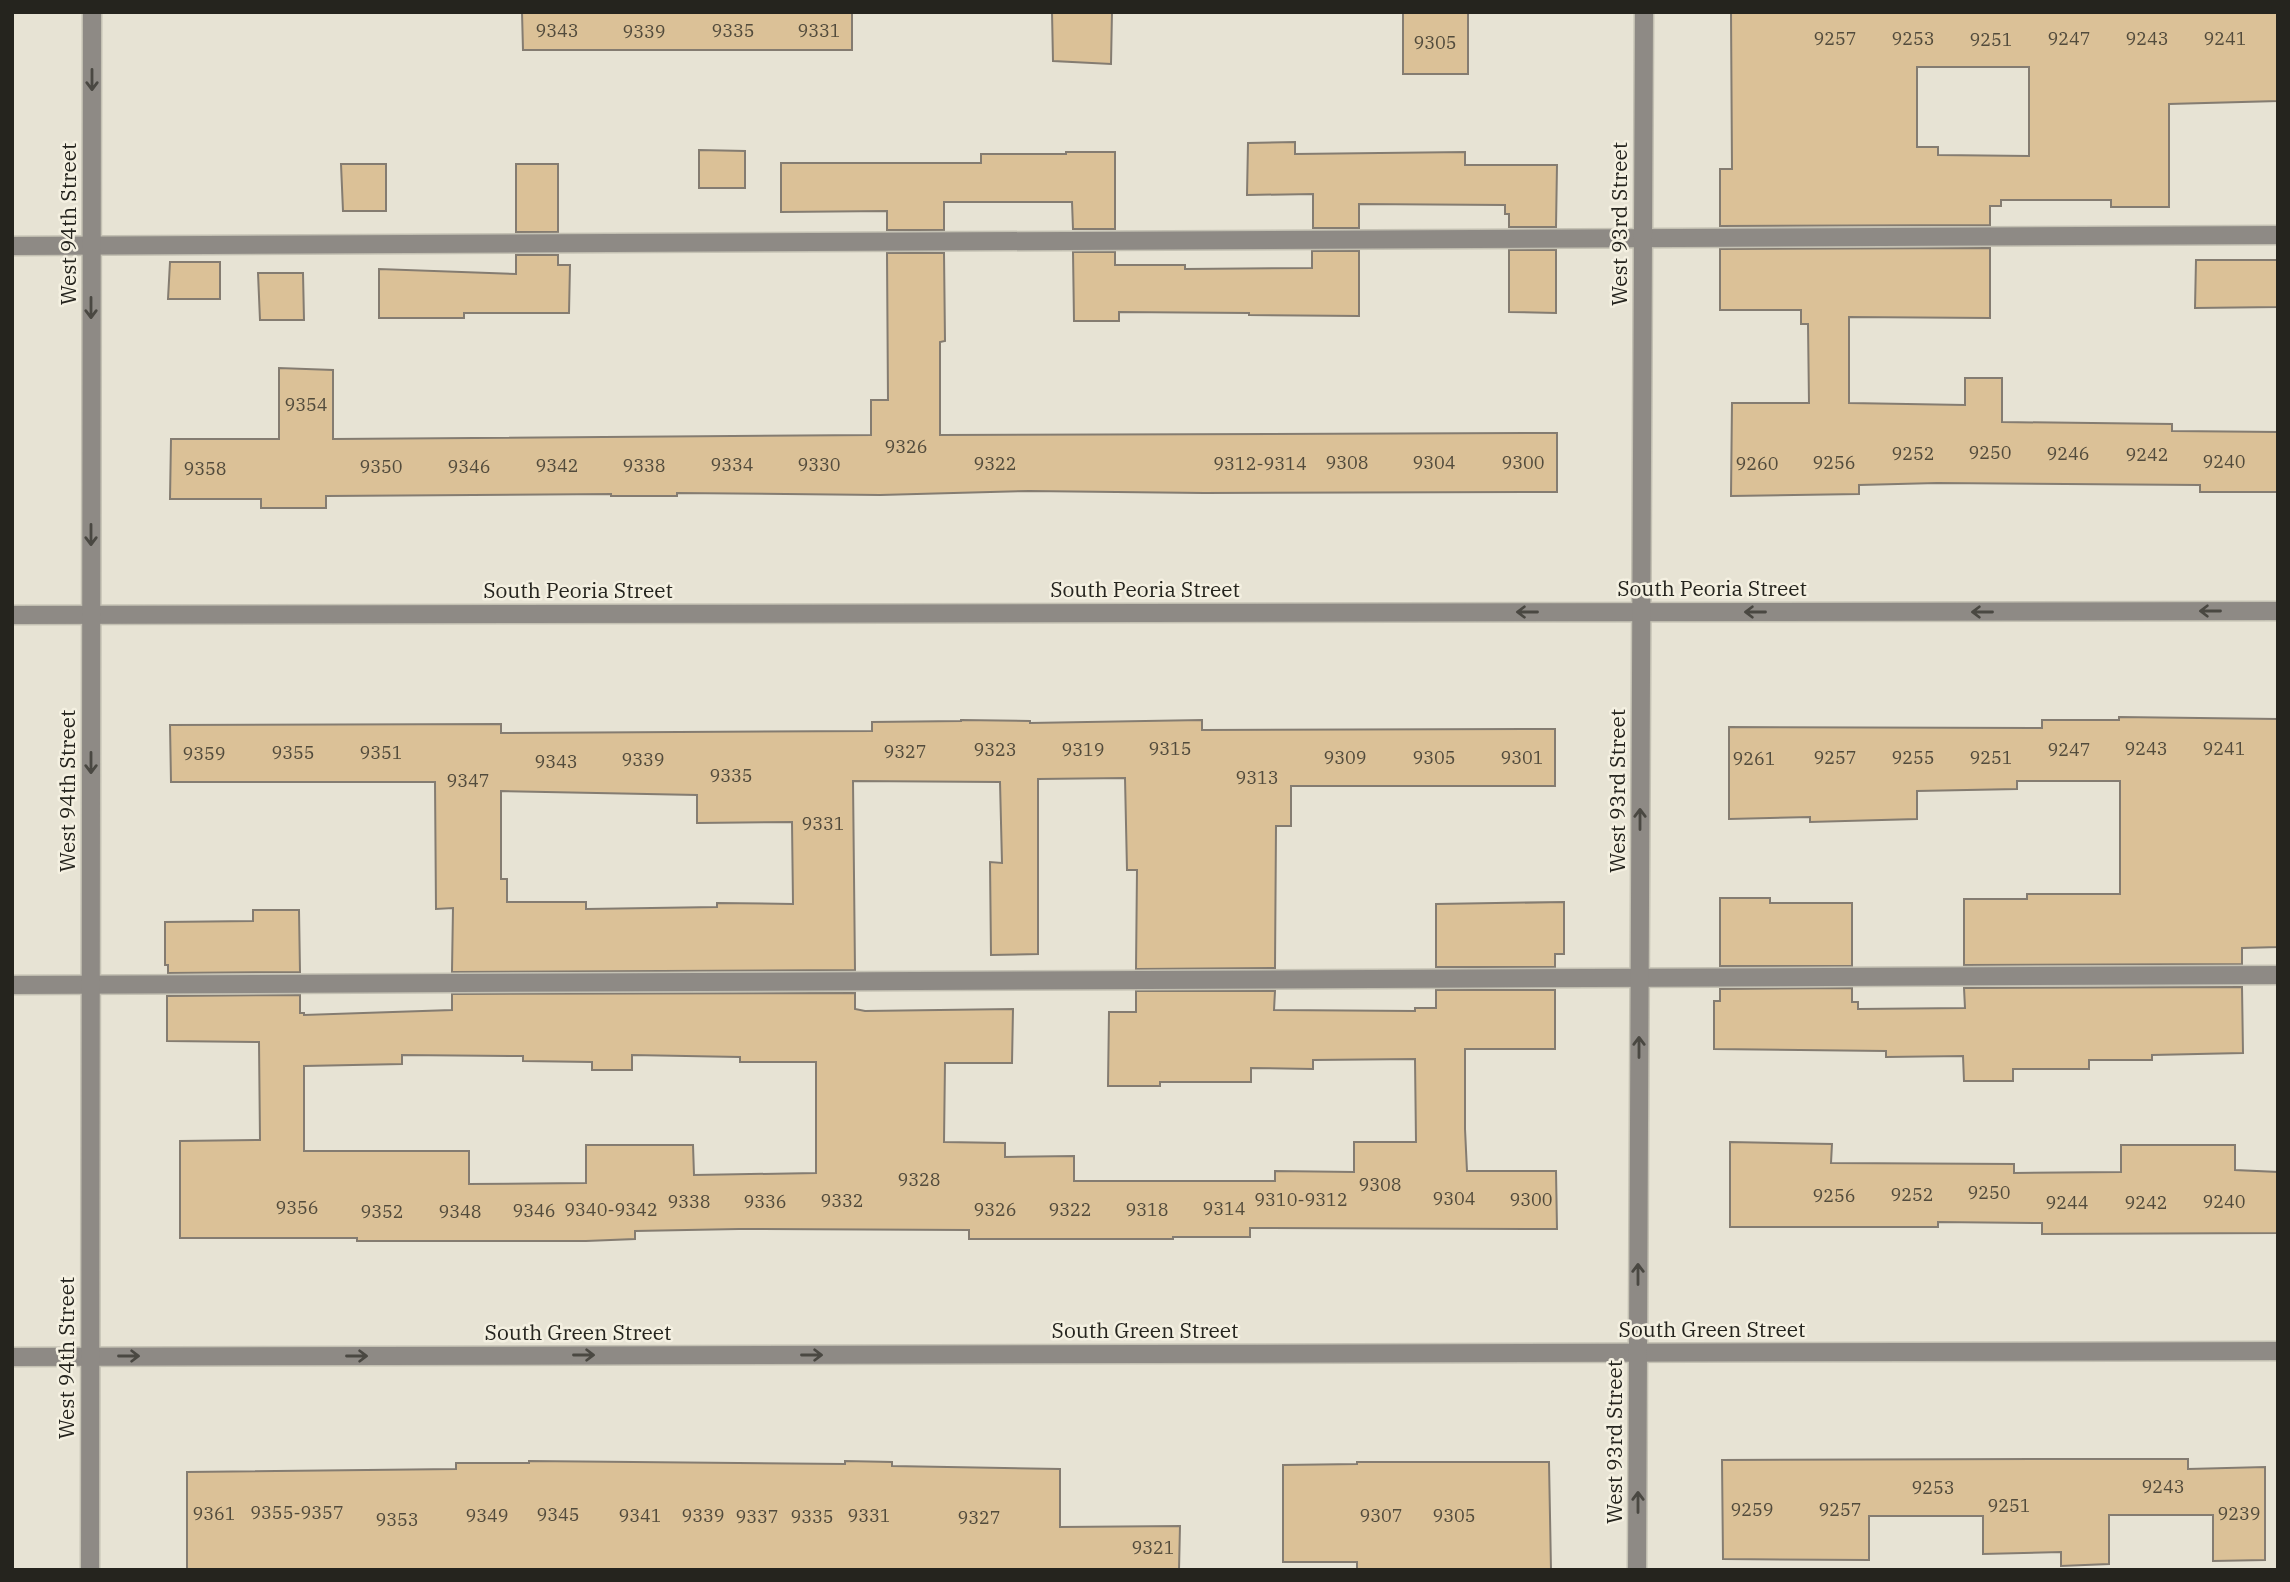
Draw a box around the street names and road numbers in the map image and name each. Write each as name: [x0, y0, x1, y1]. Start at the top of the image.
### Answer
street label: West 93rd Street: [1605, 142, 1633, 306]
street label: West 94th Street: [54, 143, 82, 305]
street label: South Peoria Street: [1617, 574, 1807, 602]
street label: South Peoria Street: [1050, 575, 1240, 603]
street label: South Peoria Street: [483, 576, 673, 604]
street label: West 93rd Street: [1603, 709, 1631, 873]
street label: West 94th Street: [53, 710, 81, 872]
street label: West 94th Street: [52, 1277, 80, 1439]
street label: South Green Street: [1619, 1315, 1805, 1343]
street label: South Green Street: [1052, 1316, 1238, 1344]
street label: South Green Street: [485, 1318, 671, 1346]
street label: West 93rd Street: [1600, 1360, 1628, 1524]

